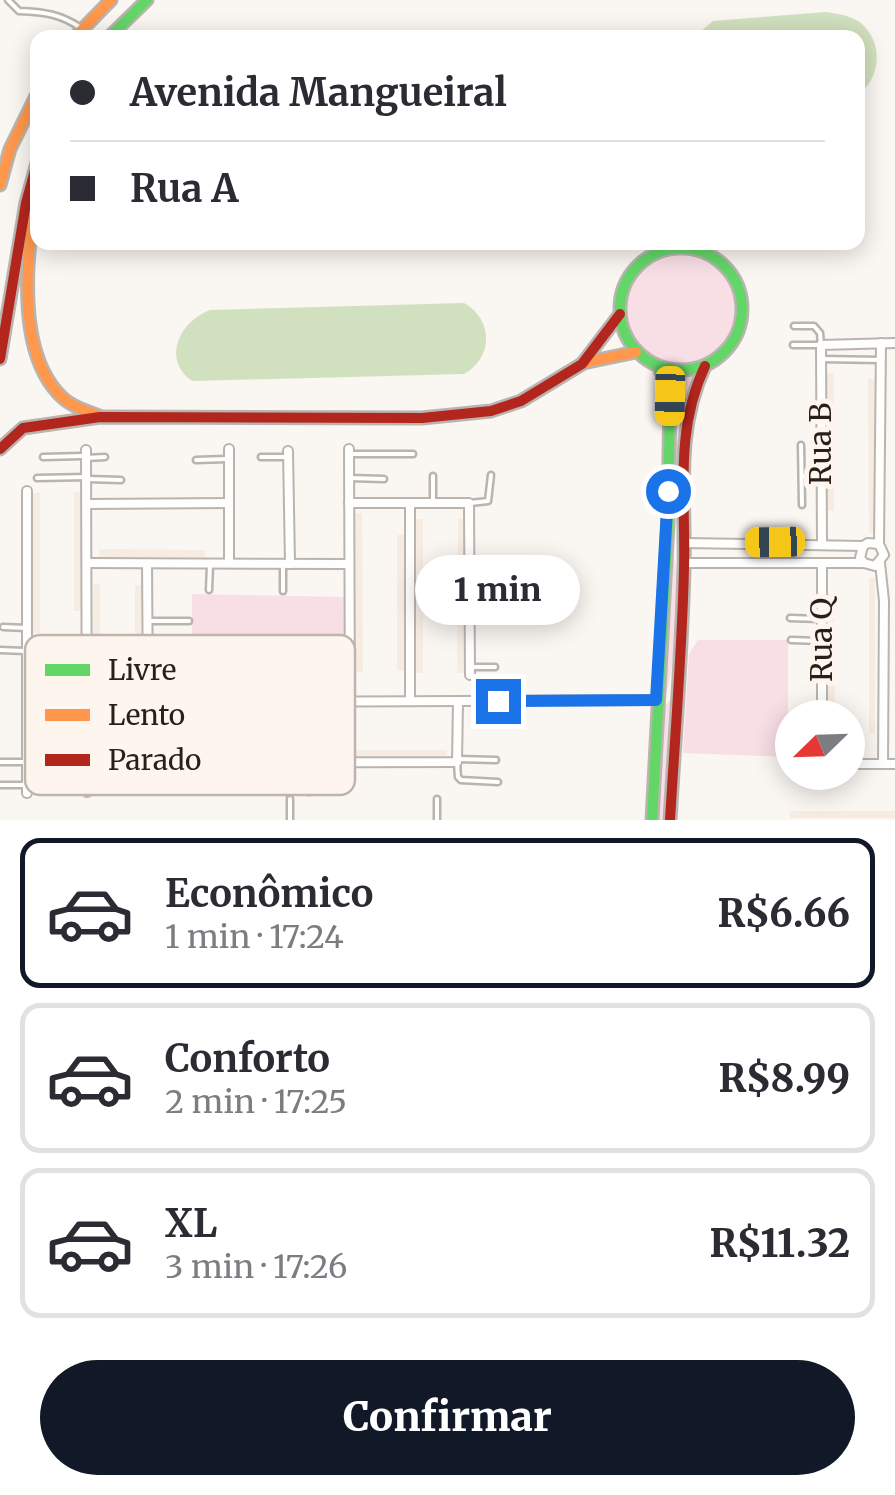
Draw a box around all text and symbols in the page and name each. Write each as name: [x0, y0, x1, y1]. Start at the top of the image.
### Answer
text: Avenida Mangueiral: [130, 69, 507, 116]
text: Rua A: [130, 165, 238, 212]
car: [654, 366, 686, 426]
street label: Rua B: [801, 403, 839, 485]
route start: [646, 469, 691, 514]
car: [745, 526, 805, 558]
callout: 1 min: [416, 556, 580, 626]
text: 1 min: [454, 570, 541, 610]
street label: Rua Q: [802, 596, 840, 682]
legend: [25, 635, 355, 795]
text: Livre: [108, 652, 176, 688]
route end: [476, 679, 521, 724]
text: Lento: [108, 697, 185, 733]
north arrow: [775, 700, 865, 790]
map controls: [775, 700, 865, 790]
text: Parado: [108, 742, 201, 778]
icon: car: [45, 868, 135, 958]
text: Econômico: [165, 870, 373, 917]
text: R$6.66: [717, 890, 850, 937]
text: 1 min · 17:24: [165, 917, 344, 957]
icon: car: [45, 1033, 135, 1123]
text: Conforto: [165, 1035, 330, 1082]
text: R$8.99: [719, 1055, 850, 1102]
text: 2 min · 17:25: [165, 1082, 347, 1122]
icon: car: [45, 1198, 135, 1288]
text: XL: [165, 1200, 217, 1247]
text: R$11.32: [709, 1220, 850, 1267]
text: 3 min · 17:26: [165, 1247, 347, 1287]
button: Confirmar: [40, 1360, 855, 1475]

